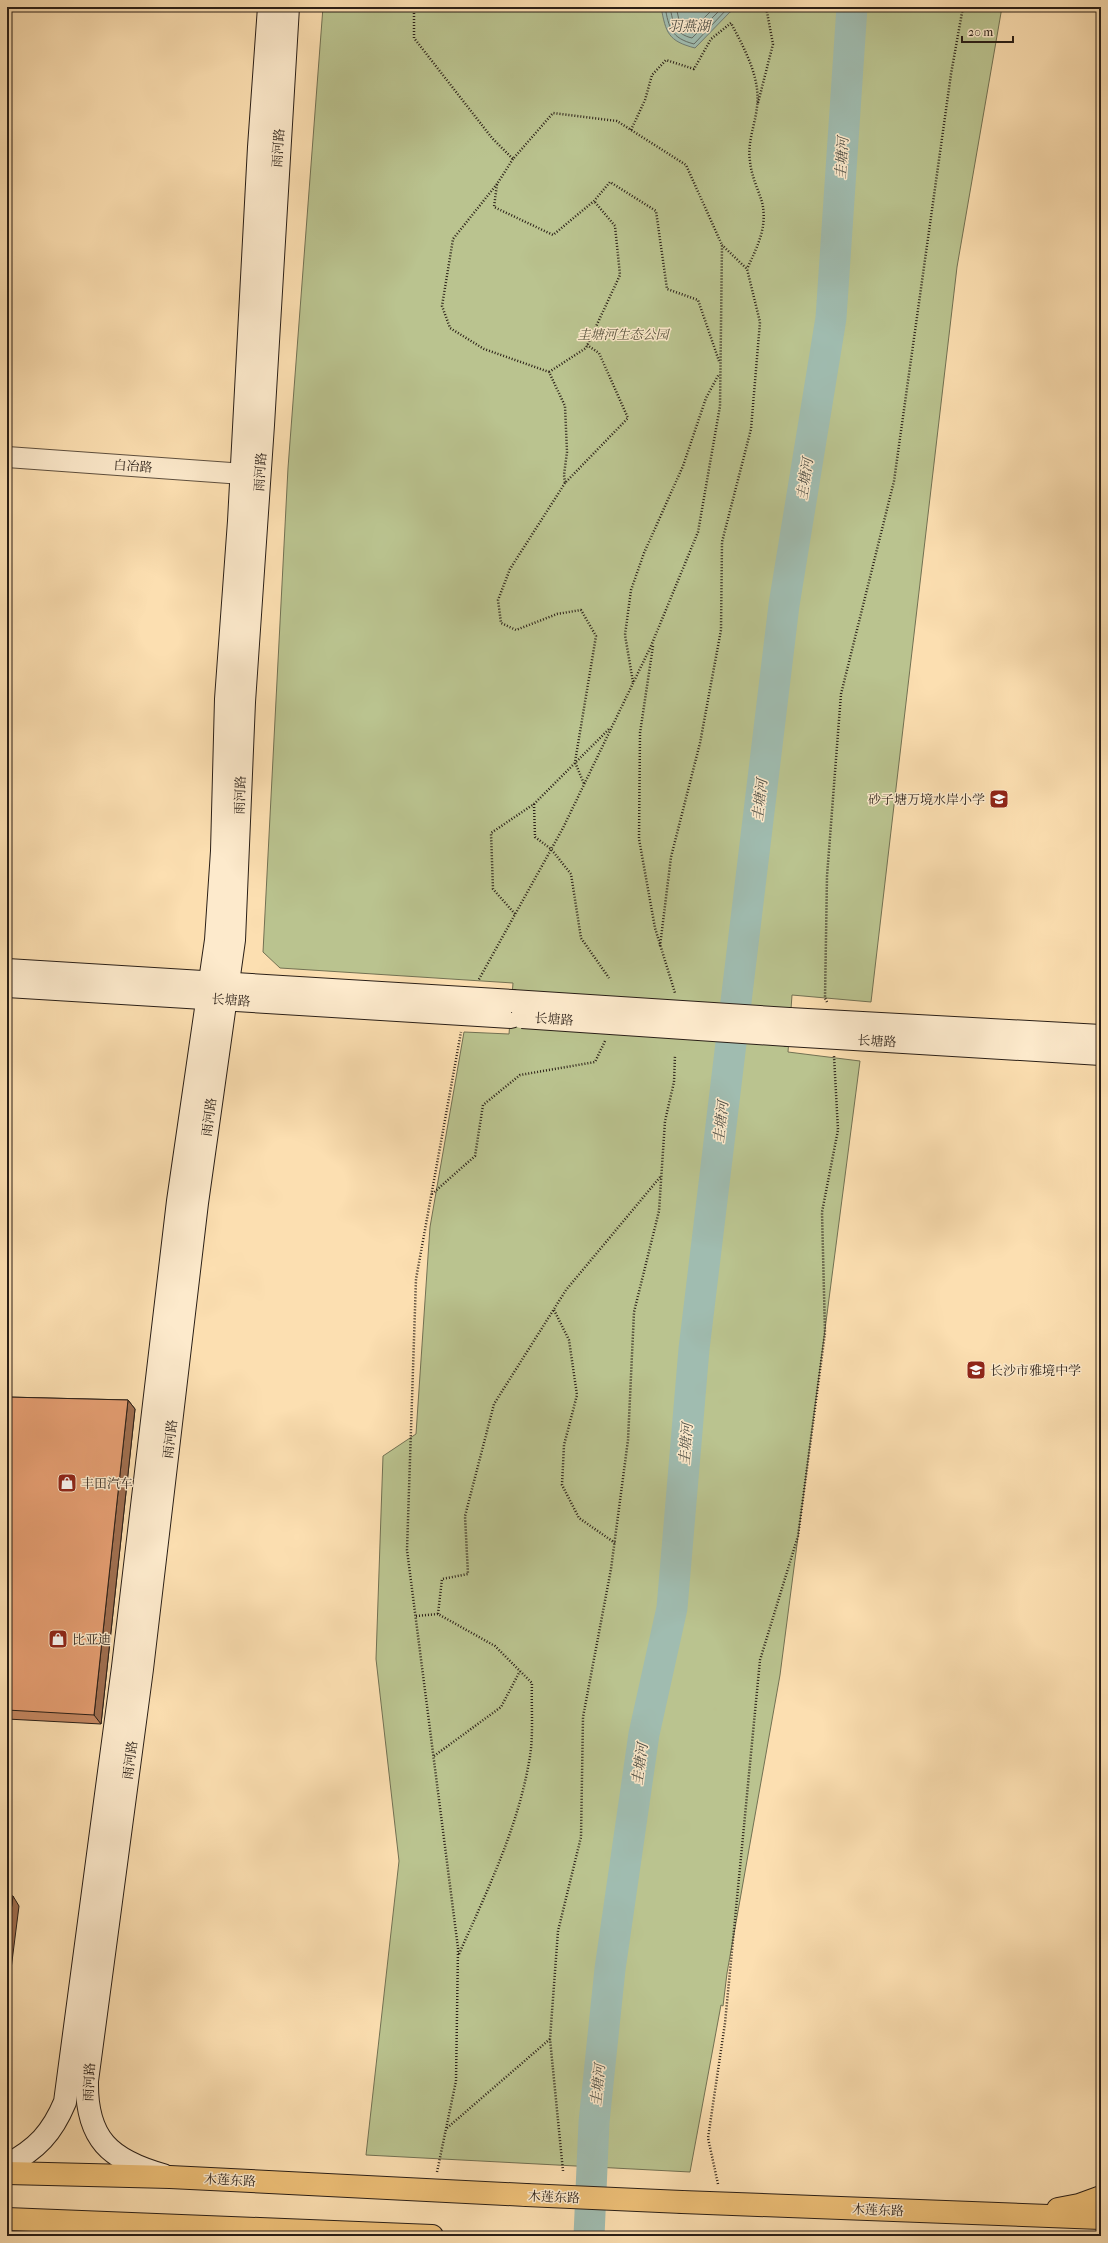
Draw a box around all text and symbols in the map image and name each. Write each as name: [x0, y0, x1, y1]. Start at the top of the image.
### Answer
water label: 羽燕湖: [668, 18, 713, 35]
scale bar: [962, 18, 1013, 44]
text: 20 m: [968, 25, 993, 39]
street label: 雨河路: [269, 128, 287, 168]
water label: 圭塘河: [832, 133, 852, 180]
park label: 圭塘河生态公园: [577, 327, 670, 342]
street label: 雨河路: [251, 452, 269, 492]
water label: 圭塘河: [793, 454, 817, 501]
street label: 白冶路: [113, 457, 153, 475]
street label: 雨河路: [232, 775, 248, 815]
water label: 圭塘河: [749, 775, 771, 822]
school or university icon: 砂子塘万境水岸小学: [988, 788, 1010, 810]
place label: 砂子塘万境水岸小学: [868, 792, 985, 807]
street label: 长塘路: [211, 991, 251, 1009]
street label: 长塘路: [534, 1010, 574, 1028]
street label: 长塘路: [857, 1032, 897, 1050]
street label: 雨河路: [199, 1097, 219, 1137]
water label: 圭塘河: [710, 1097, 732, 1144]
school or university icon: 长沙市雅境中学: [965, 1359, 987, 1381]
place label: 长沙市雅境中学: [990, 1363, 1081, 1378]
street label: 雨河路: [160, 1419, 180, 1459]
water label: 圭塘河: [676, 1419, 697, 1466]
shop icon: 丰田汽车: [56, 1472, 78, 1494]
place label: 丰田汽车: [81, 1476, 133, 1491]
shop icon: 比亚迪: [47, 1628, 69, 1650]
place label: 比亚迪: [72, 1632, 111, 1647]
water label: 圭塘河: [629, 1739, 652, 1786]
street label: 雨河路: [120, 1740, 140, 1780]
water label: 圭塘河: [587, 2060, 609, 2107]
street label: 雨河路: [80, 2062, 98, 2102]
street label: 木莲东路: [204, 2171, 256, 2189]
street label: 木莲东路: [528, 2189, 580, 2205]
street label: 木莲东路: [852, 2202, 904, 2218]

